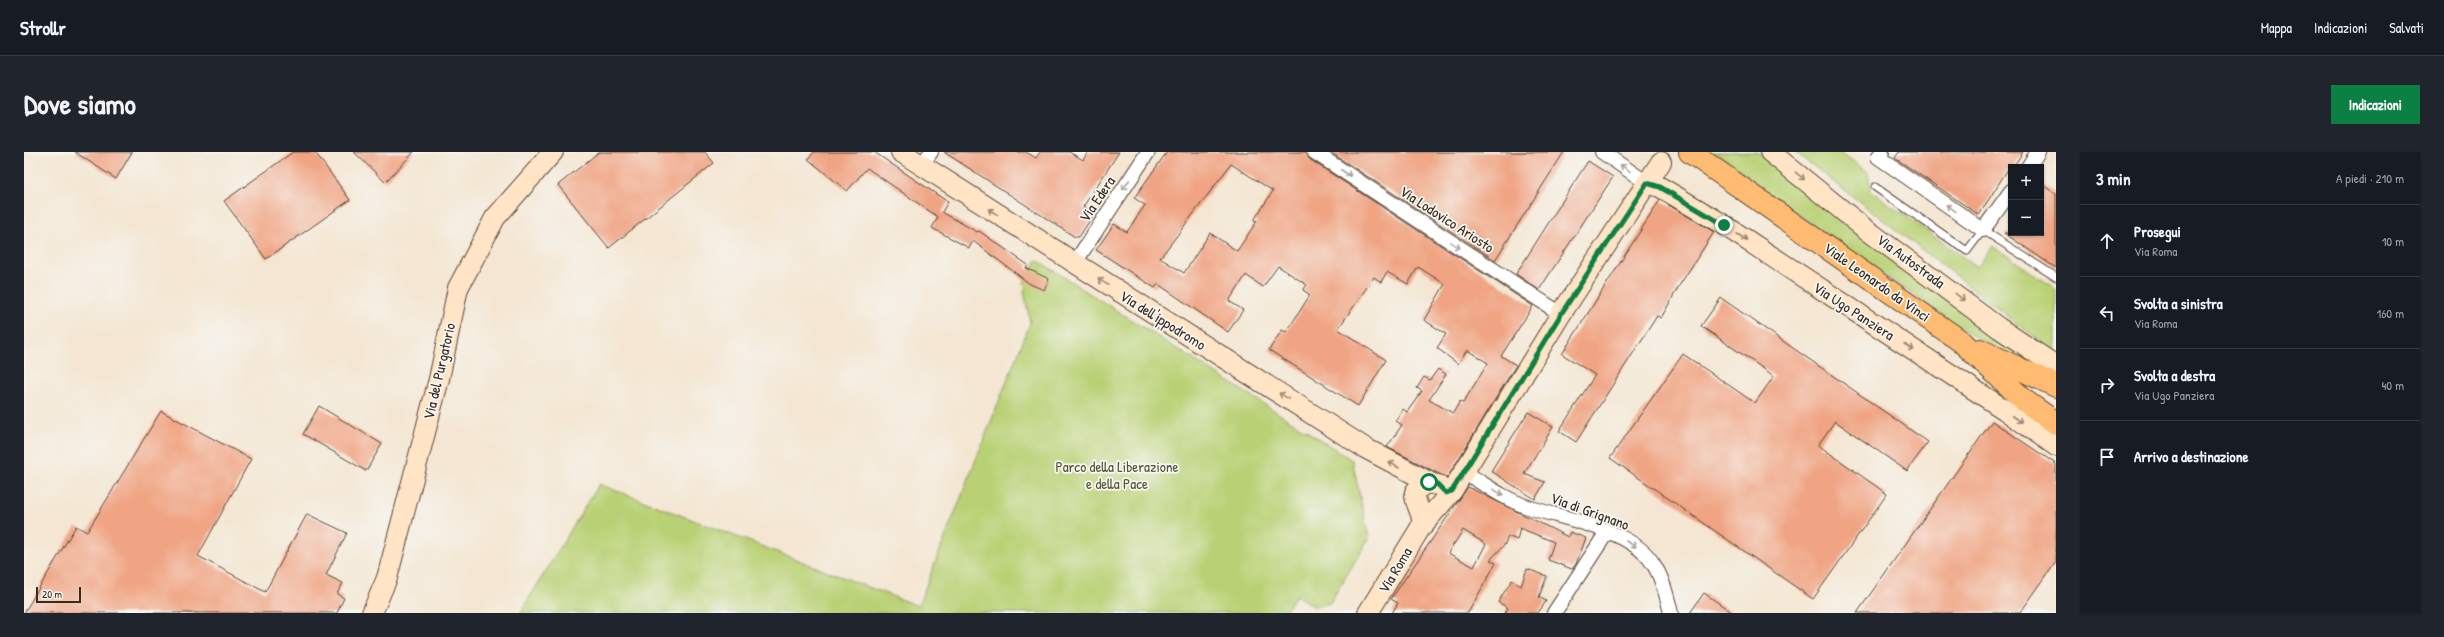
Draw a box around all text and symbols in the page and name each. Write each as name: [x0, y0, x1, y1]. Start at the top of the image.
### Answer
text: Strollr: [20, 15, 66, 41]
text: Mappa: [2261, 18, 2292, 37]
text: Indicazioni: [2314, 18, 2367, 37]
text: Salvati: [2389, 18, 2424, 37]
text: Dove siamo: [24, 85, 136, 123]
button: Indicazioni: [2331, 85, 2420, 124]
one-way arrow: [1619, 164, 1630, 172]
map controls: [2008, 164, 2044, 236]
button: +: [2008, 164, 2044, 200]
text: 3 min: [2096, 167, 2131, 190]
text: A piedi · 210 m: [2336, 169, 2404, 187]
one-way arrow: [1340, 170, 1352, 178]
street label: Via Edera: [1074, 172, 1120, 226]
one-way arrow: [1795, 172, 1806, 181]
one-way arrow: [1122, 179, 1131, 190]
street label: Via Lodovico Ariosto: [1396, 181, 1498, 257]
button: −: [2008, 200, 2044, 236]
one-way arrow: [1946, 204, 1957, 212]
one-way arrow: [987, 208, 999, 216]
route end: [1715, 216, 1733, 234]
text: Prosegui: [2134, 221, 2181, 242]
street label: Via Autostrada: [1872, 229, 1950, 293]
icon: ahead: [2096, 230, 2118, 252]
text: 10 m: [2382, 232, 2404, 250]
one-way arrow: [1736, 233, 1747, 241]
street label: Viale Leonardo da Vinci: [1820, 237, 1934, 327]
one-way arrow: [1449, 241, 1461, 249]
text: Via Roma: [2134, 242, 2177, 260]
street label: Via Ugo Panziera: [1809, 277, 1899, 345]
one-way arrow: [1098, 278, 1109, 286]
street label: Via dell'ippodromo: [1116, 285, 1210, 355]
one-way arrow: [1955, 292, 1966, 301]
text: Svolta a sinistra: [2134, 293, 2223, 314]
icon: left: [2096, 302, 2118, 324]
text: 160 m: [2376, 304, 2404, 322]
text: Via Roma: [2134, 314, 2177, 332]
street label: Via del Purgatorio: [418, 321, 460, 421]
one-way arrow: [1903, 343, 1914, 351]
text: Svolta a destra: [2134, 365, 2215, 386]
icon: right: [2096, 374, 2118, 396]
text: 40 m: [2381, 376, 2404, 394]
text: Via Ugo Panziera: [2134, 386, 2214, 404]
one-way arrow: [1278, 392, 1290, 400]
one-way arrow: [2011, 415, 2022, 423]
icon: arrive: [2096, 446, 2118, 468]
text: Arrivo a destinazione: [2134, 446, 2248, 467]
park label: Parco della Liberazione e della Pace: [1055, 456, 1179, 494]
one-way arrow: [1388, 460, 1400, 468]
route start: [1420, 473, 1438, 491]
street label: Via di Grignano: [1548, 487, 1632, 535]
one-way arrow: [1492, 488, 1504, 496]
one-way arrow: [1625, 541, 1637, 549]
street label: Via Roma: [1373, 543, 1417, 597]
scale bar: [36, 585, 81, 604]
text: 20 m: [42, 587, 62, 601]

